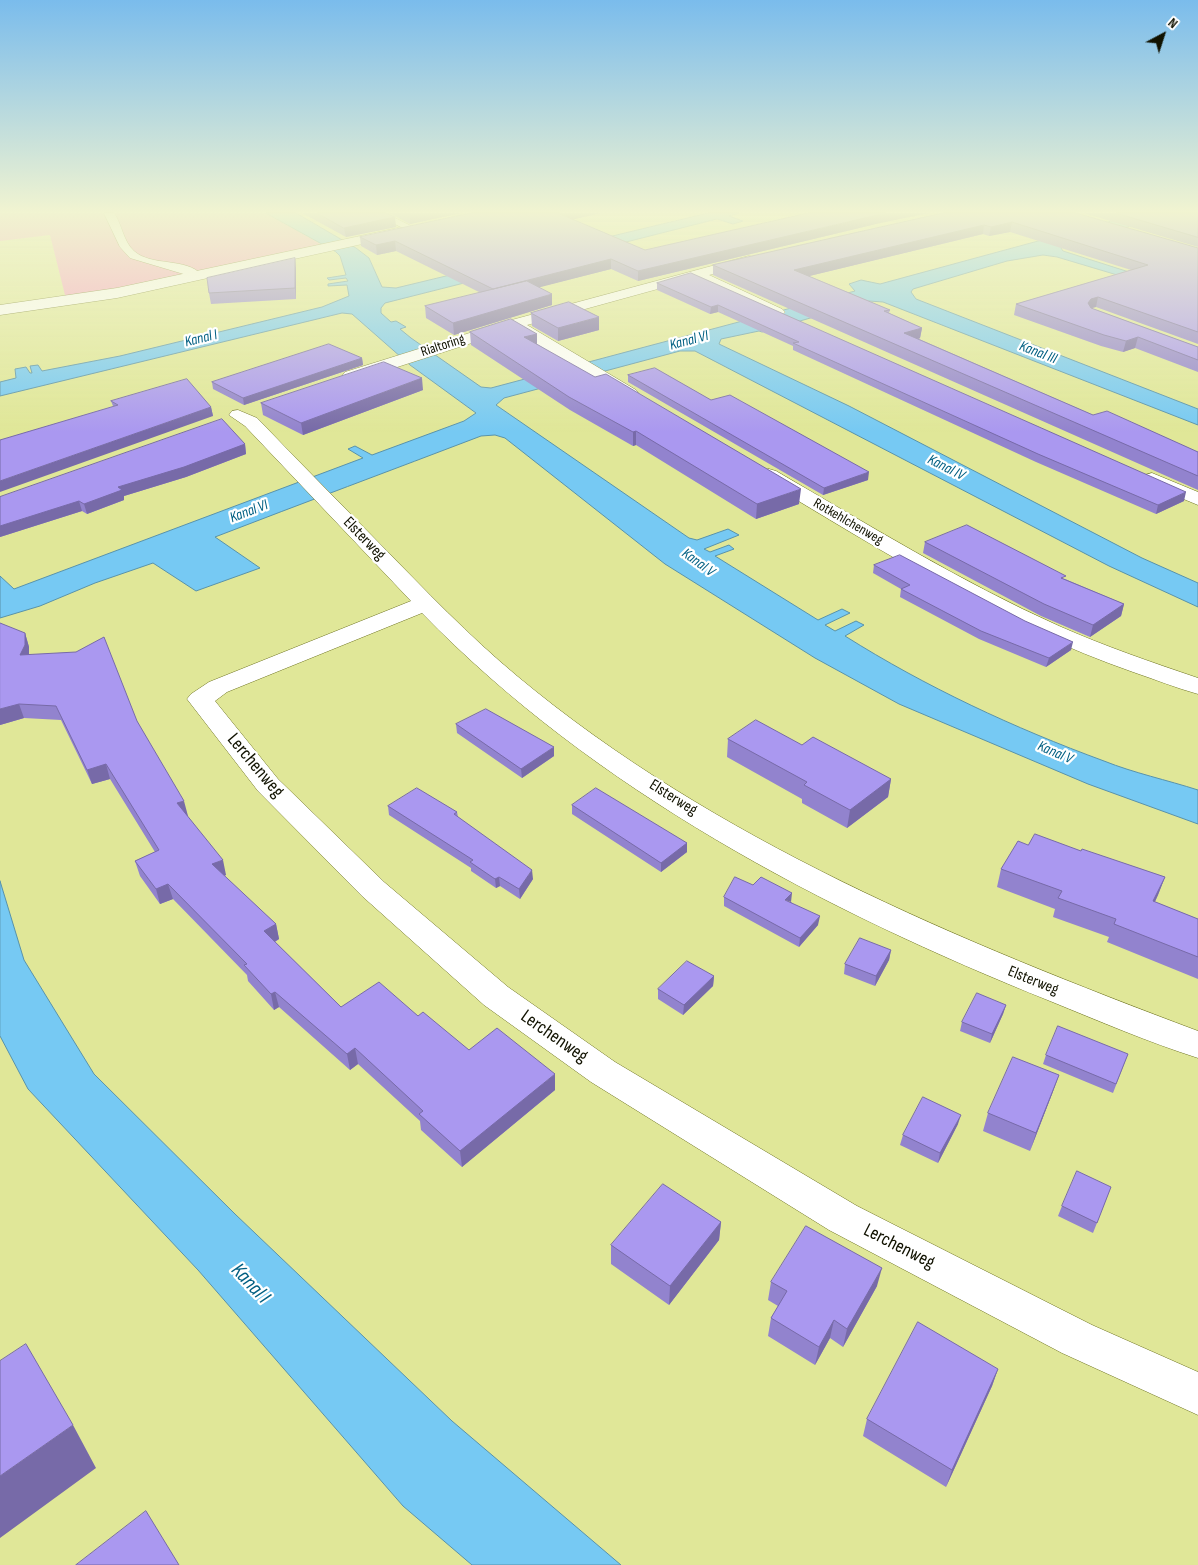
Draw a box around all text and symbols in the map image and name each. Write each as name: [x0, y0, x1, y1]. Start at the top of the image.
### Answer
north arrow: [1138, 10, 1188, 60]
text: N: [1165, 14, 1181, 32]
water label: Kanal I: [183, 326, 219, 352]
water label: Kanal VI: [668, 327, 710, 355]
street label: Rialtoring: [419, 331, 467, 361]
water label: Kanal III: [1017, 338, 1059, 368]
water label: Kanal IV: [924, 451, 968, 485]
street label: Rotkehlchenweg: [810, 495, 886, 549]
water label: Kanal VI: [227, 497, 271, 527]
street label: Elsterweg: [339, 513, 389, 565]
water label: Kanal V: [678, 545, 718, 581]
street label: Lerchenweg: [222, 729, 288, 803]
water label: Kanal V: [1035, 738, 1075, 768]
street label: Elsterweg: [645, 776, 701, 820]
street label: Elsterweg: [1005, 962, 1061, 1000]
street label: Lerchenweg: [516, 1006, 592, 1068]
street label: Lerchenweg: [860, 1219, 938, 1275]
water label: Kanal I: [225, 1259, 275, 1309]

